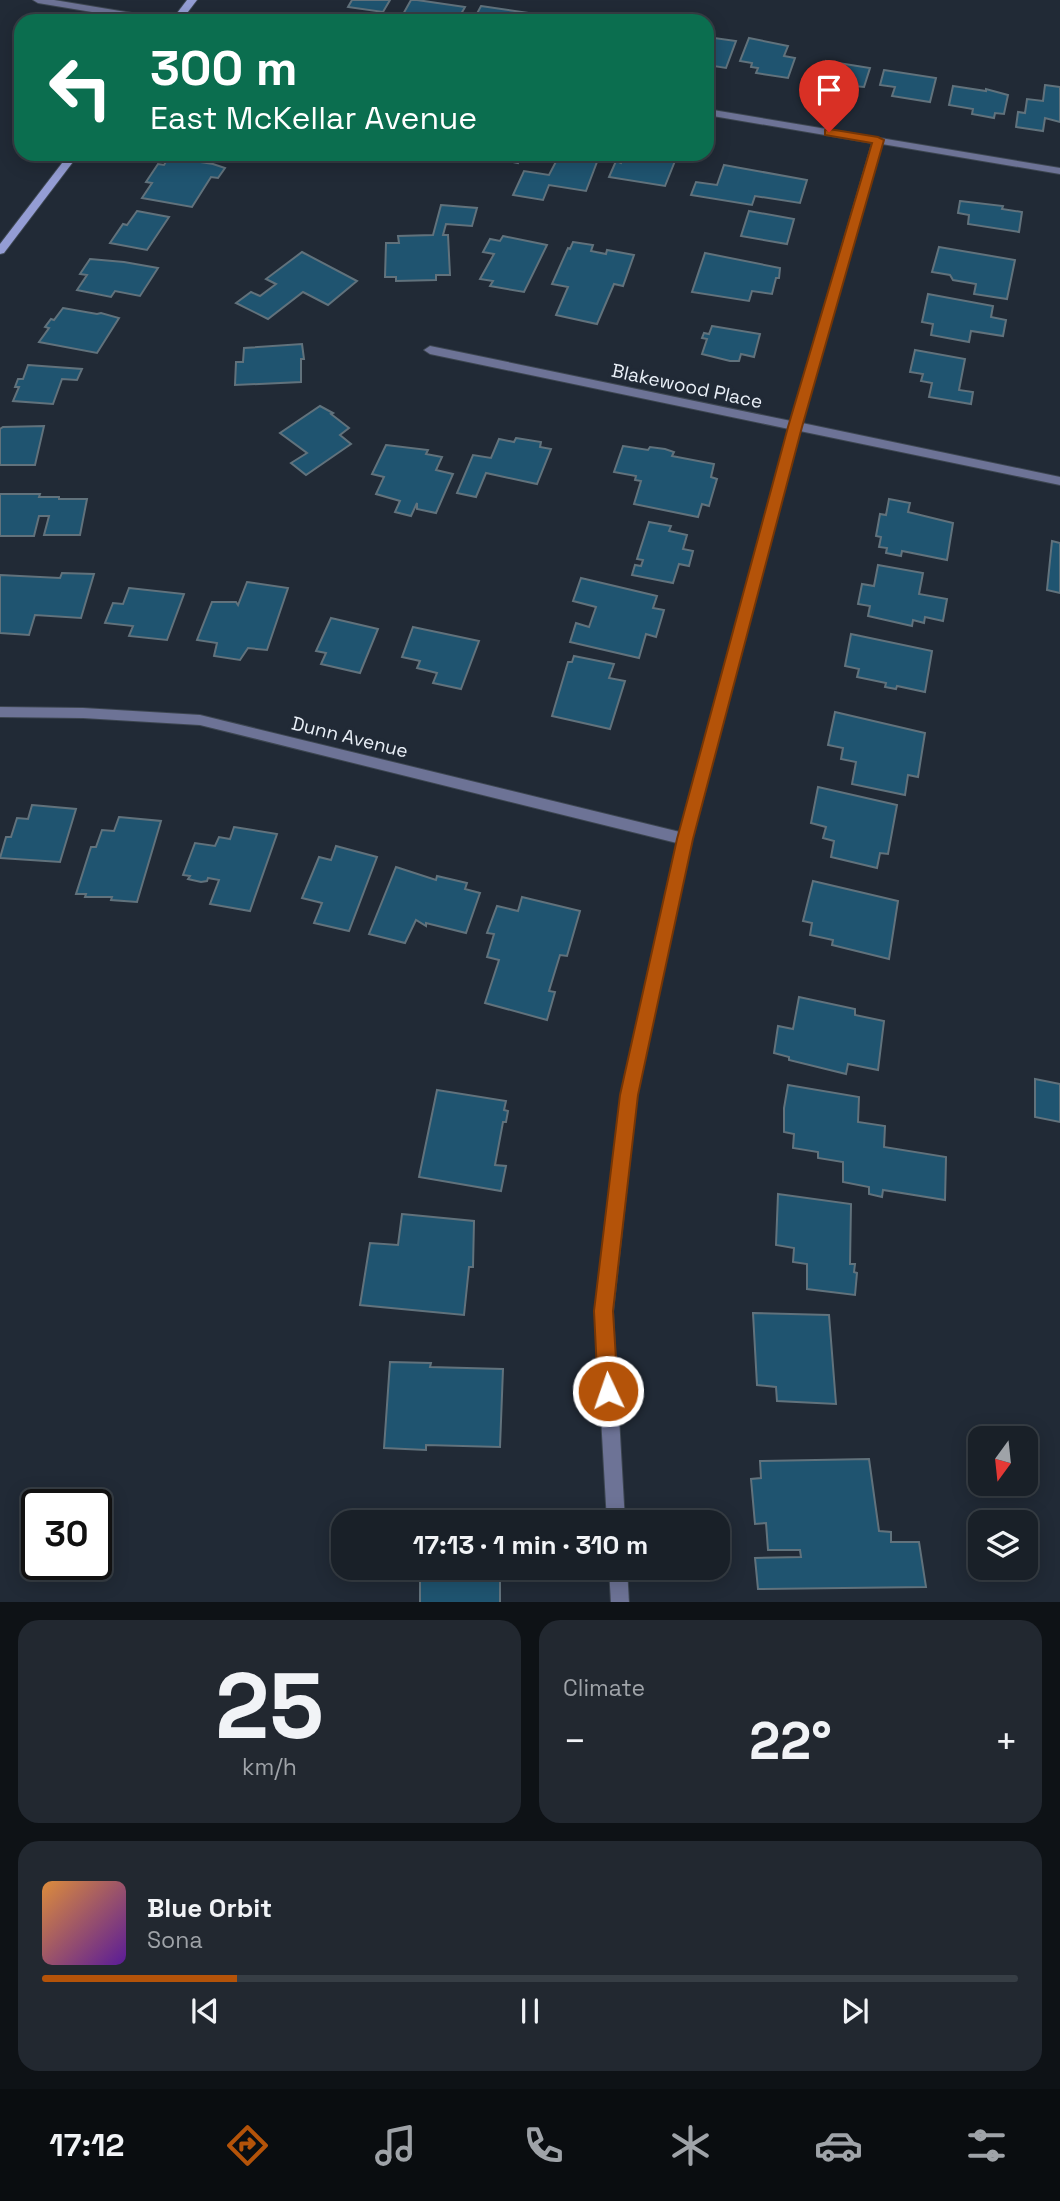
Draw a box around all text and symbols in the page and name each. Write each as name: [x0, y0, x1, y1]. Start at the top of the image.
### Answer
text: 300 m: [150, 37, 298, 99]
icon: left: [35, 42, 126, 133]
pin: [799, 60, 859, 132]
icon: arrive: [810, 71, 848, 109]
text: East McKellar Avenue: [150, 98, 477, 138]
street label: Blakewood Place: [609, 358, 765, 414]
street label: Dunn Avenue: [289, 710, 411, 764]
position arrow: [571, 1354, 645, 1428]
north arrow: [968, 1426, 1038, 1496]
map controls: [968, 1426, 1038, 1580]
speed limit sign: 30: [21, 1489, 112, 1580]
button: layers: [968, 1510, 1038, 1580]
text: 17:13 · 1 min · 310 m: [413, 1528, 648, 1562]
text: 25: [215, 1648, 324, 1765]
text: Climate: [563, 1673, 645, 1703]
text: 22°: [749, 1708, 832, 1774]
text: −: [563, 1717, 587, 1765]
text: +: [994, 1717, 1018, 1765]
text: km/h: [242, 1752, 297, 1782]
text: Blue Orbit: [147, 1891, 272, 1925]
text: Sona: [147, 1925, 203, 1955]
icon: previous: [186, 1992, 224, 2030]
icon: pause: [511, 1992, 549, 2030]
icon: next: [836, 1992, 874, 2030]
icon: directions: [223, 2121, 272, 2170]
icon: music: [371, 2121, 420, 2170]
icon: phone: [519, 2121, 568, 2170]
icon: climate: [666, 2121, 715, 2170]
icon: car: [814, 2121, 863, 2170]
icon: filters: [962, 2121, 1011, 2170]
text: 17:12: [49, 2125, 125, 2165]

